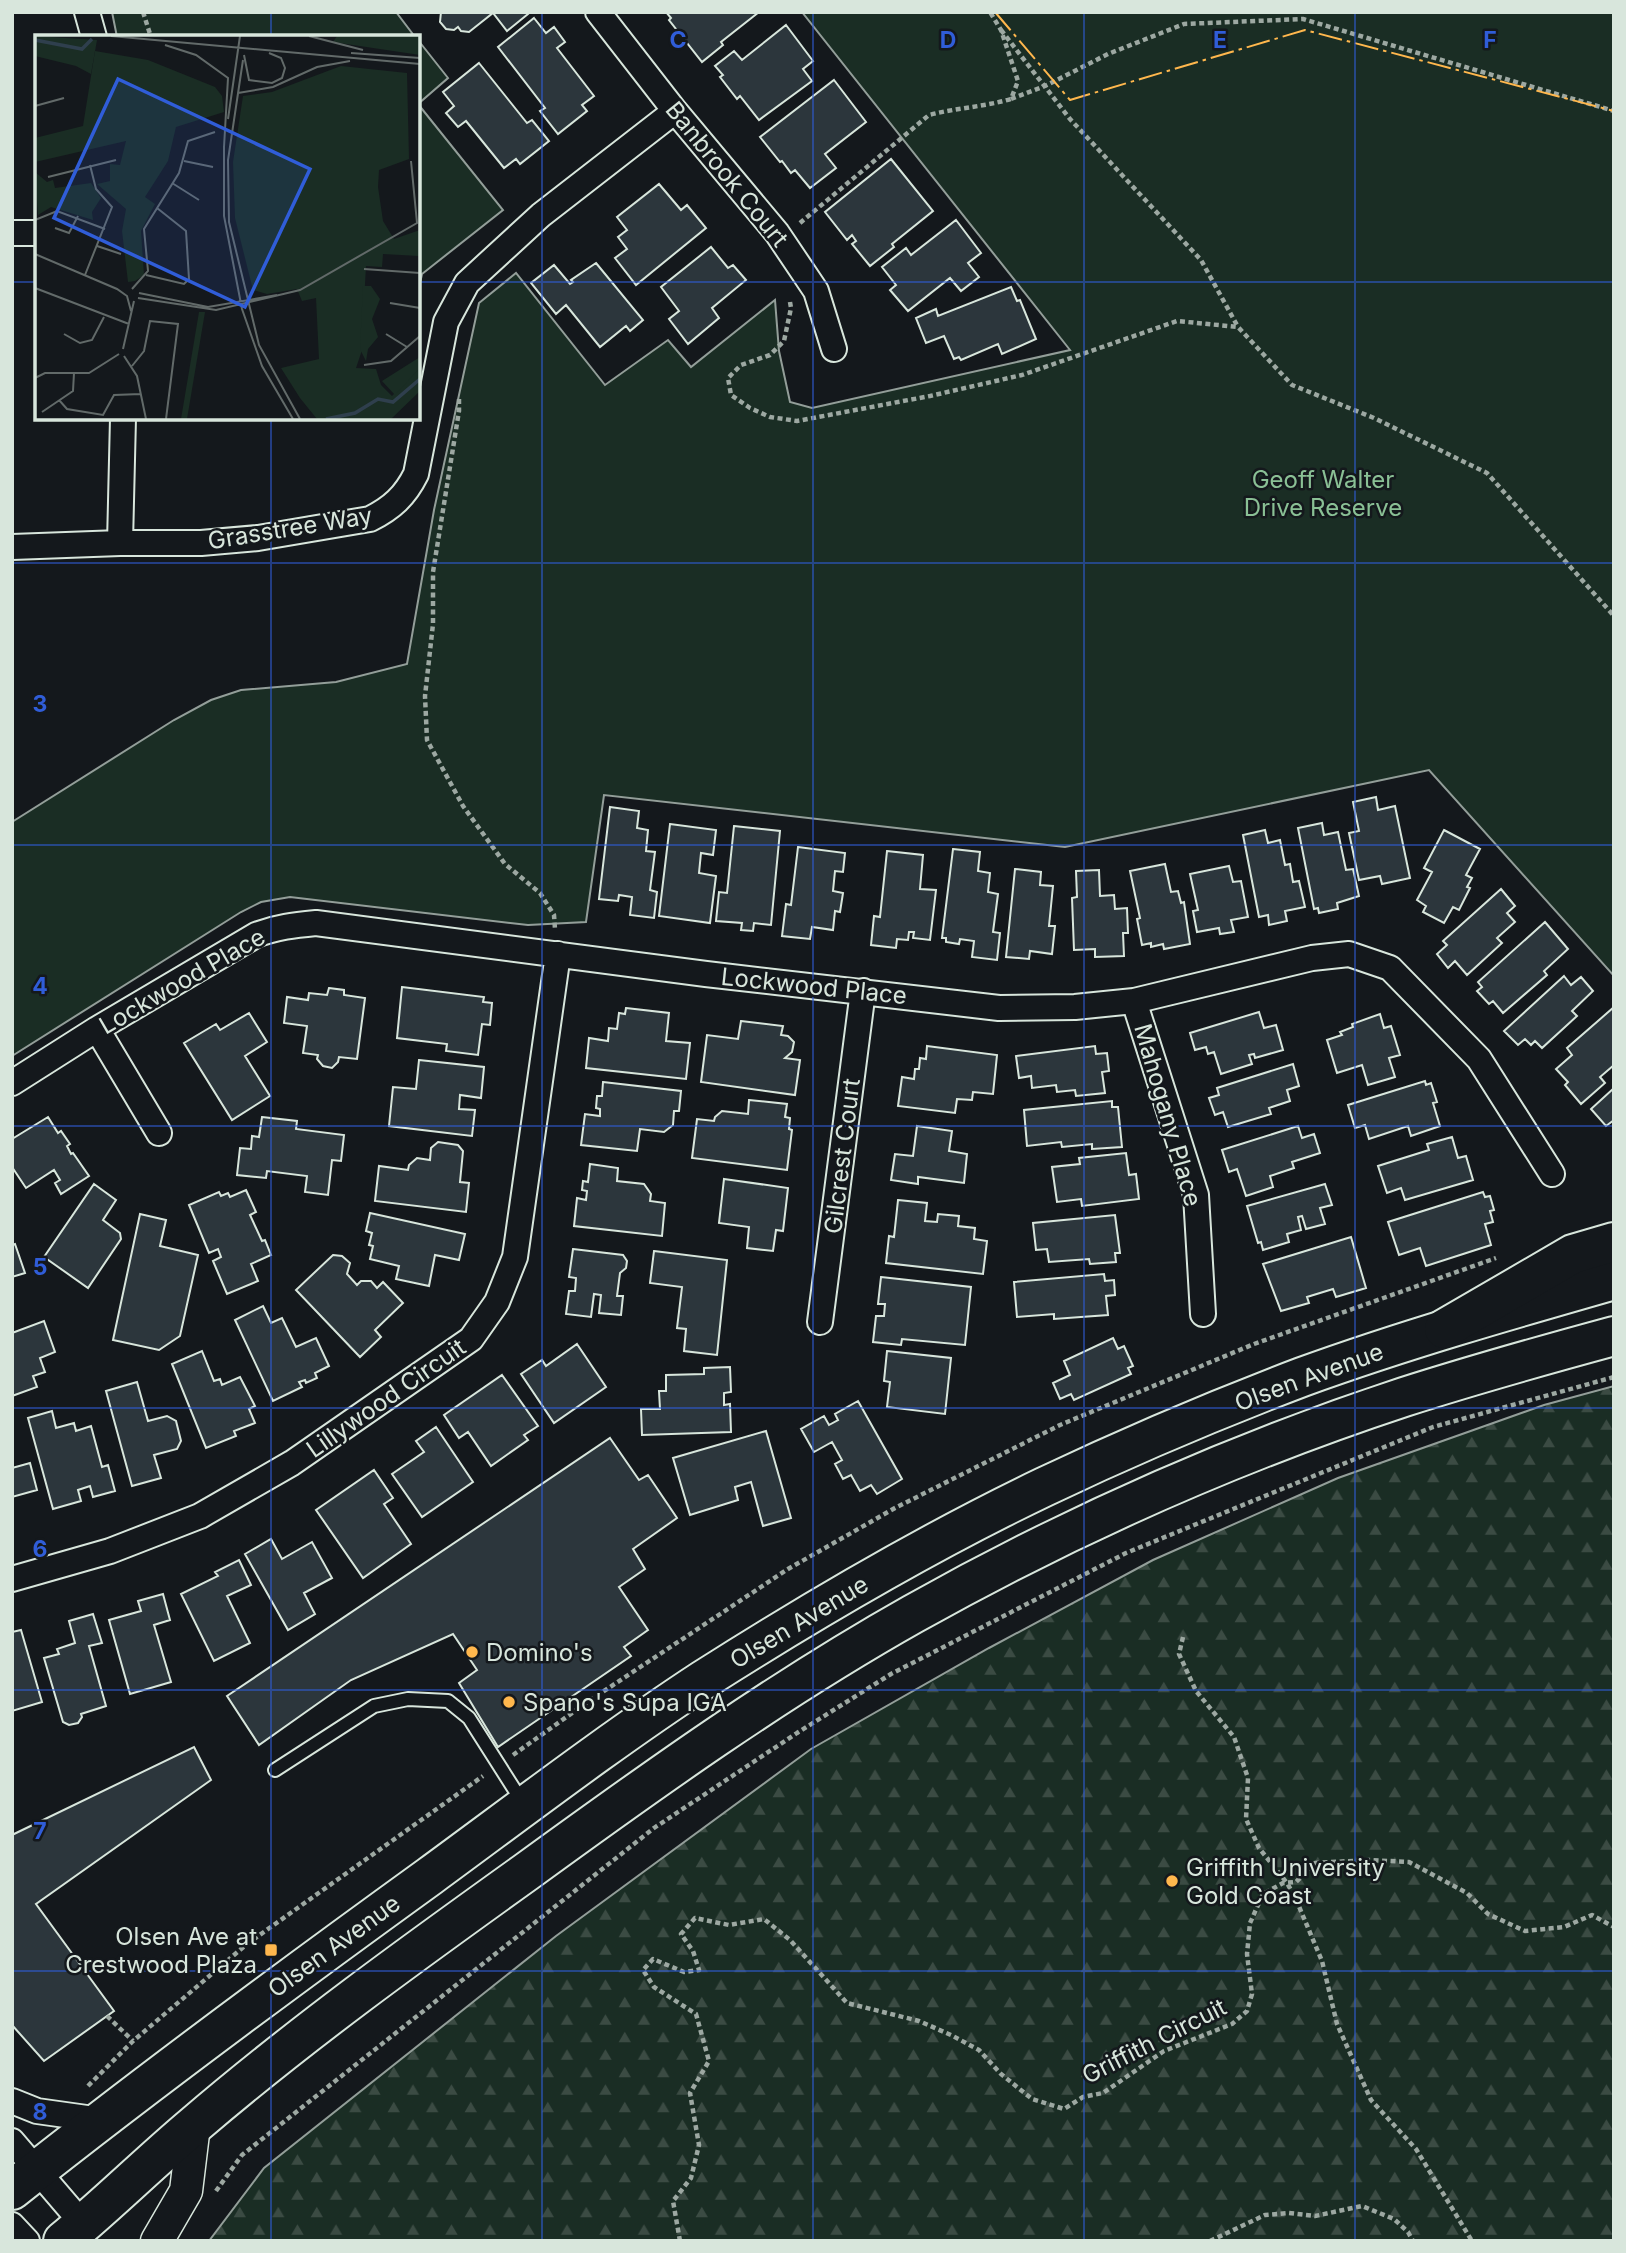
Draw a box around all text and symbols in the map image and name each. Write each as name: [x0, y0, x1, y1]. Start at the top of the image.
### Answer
text: C: [669, 26, 687, 54]
text: D: [940, 26, 956, 54]
text: E: [1213, 26, 1227, 54]
text: F: [1483, 26, 1497, 54]
inset map: [35, 35, 420, 420]
street label: Banbrook Court: [659, 95, 795, 253]
park label: Geoff Walter Drive Reserve: [1244, 465, 1402, 522]
street label: Grasstree Way: [206, 501, 374, 555]
text: 3: [33, 690, 47, 718]
street label: Lockwood Place: [94, 922, 270, 1040]
street label: Lockwood Place: [720, 962, 908, 1010]
text: 4: [32, 972, 48, 1000]
street label: Mahogany Place: [1128, 1020, 1208, 1210]
street label: Gilcrest Court: [818, 1076, 866, 1235]
text: 5: [33, 1253, 47, 1281]
street label: Lillywood Circuit: [301, 1332, 471, 1464]
street label: Olsen Avenue: [1231, 1337, 1387, 1417]
text: 6: [33, 1535, 47, 1563]
street label: Olsen Avenue: [725, 1569, 873, 1675]
place label: Domino's: [486, 1638, 593, 1667]
marker: Domino's: [464, 1644, 480, 1660]
place label: Spano's Supa IGA: [523, 1688, 727, 1717]
marker: Spano's Supa IGA: [501, 1694, 517, 1710]
text: 7: [33, 1817, 47, 1845]
place label: Griffith University Gold Coast: [1186, 1853, 1385, 1910]
marker: Griffith University Gold Coast: [1164, 1873, 1180, 1889]
street label: Olsen Avenue: [262, 1888, 406, 2004]
place label: Olsen Ave at Crestwood Plaza: [65, 1922, 257, 1979]
marker: Olsen Ave at Crestwood Plaza: [263, 1942, 279, 1958]
street label: Griffith Circuit: [1077, 1992, 1231, 2090]
text: 8: [33, 2098, 47, 2126]

